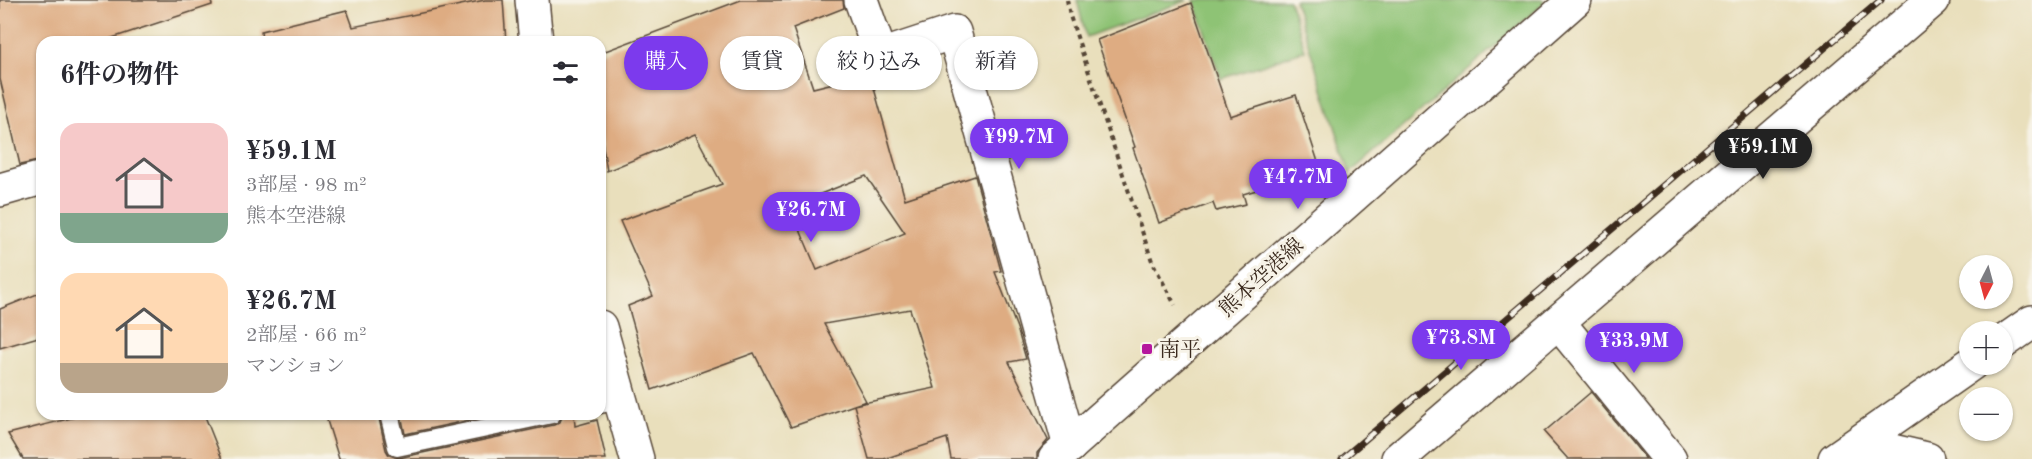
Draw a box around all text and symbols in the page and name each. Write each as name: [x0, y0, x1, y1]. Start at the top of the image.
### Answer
chip: 購入: [624, 36, 708, 90]
chip: 賃貸: [720, 36, 804, 90]
chip: 絞り込み: [816, 36, 942, 90]
chip: 新着: [954, 36, 1038, 90]
icon: filters: [549, 56, 582, 89]
text: 6件の物件: [60, 63, 179, 89]
pin: ¥99.7M: [970, 119, 1068, 170]
text: ¥99.7M: [984, 128, 1054, 148]
pin: ¥59.1M: [1714, 129, 1812, 180]
text: ¥59.1M: [1728, 138, 1798, 158]
text: ¥59.1M: [246, 139, 337, 165]
icon: home: [108, 147, 180, 219]
pin: ¥47.7M: [1249, 159, 1347, 210]
text: ¥47.7M: [1263, 168, 1333, 188]
text: 3部屋 · 98 m²: [246, 176, 367, 196]
pin: ¥26.7M: [762, 192, 860, 243]
text: ¥26.7M: [776, 201, 846, 221]
text: 熊本空港線: [246, 207, 346, 227]
street label: 熊本空港線: [1215, 234, 1308, 321]
north arrow: [1959, 255, 2013, 309]
map controls: [1959, 255, 2013, 441]
text: ¥26.7M: [246, 289, 337, 315]
icon: home: [108, 297, 180, 369]
pin: ¥73.8M: [1412, 320, 1510, 371]
button: +: [1959, 321, 2013, 375]
pin: ¥33.9M: [1585, 323, 1683, 374]
text: 2部屋 · 66 m²: [246, 326, 367, 346]
text: ¥73.8M: [1426, 329, 1496, 349]
text: ¥33.9M: [1599, 332, 1669, 352]
place label: 南平: [1159, 338, 1201, 361]
marker: 南平: [1140, 342, 1154, 356]
text: マンション: [246, 357, 345, 377]
button: −: [1959, 387, 2013, 441]

